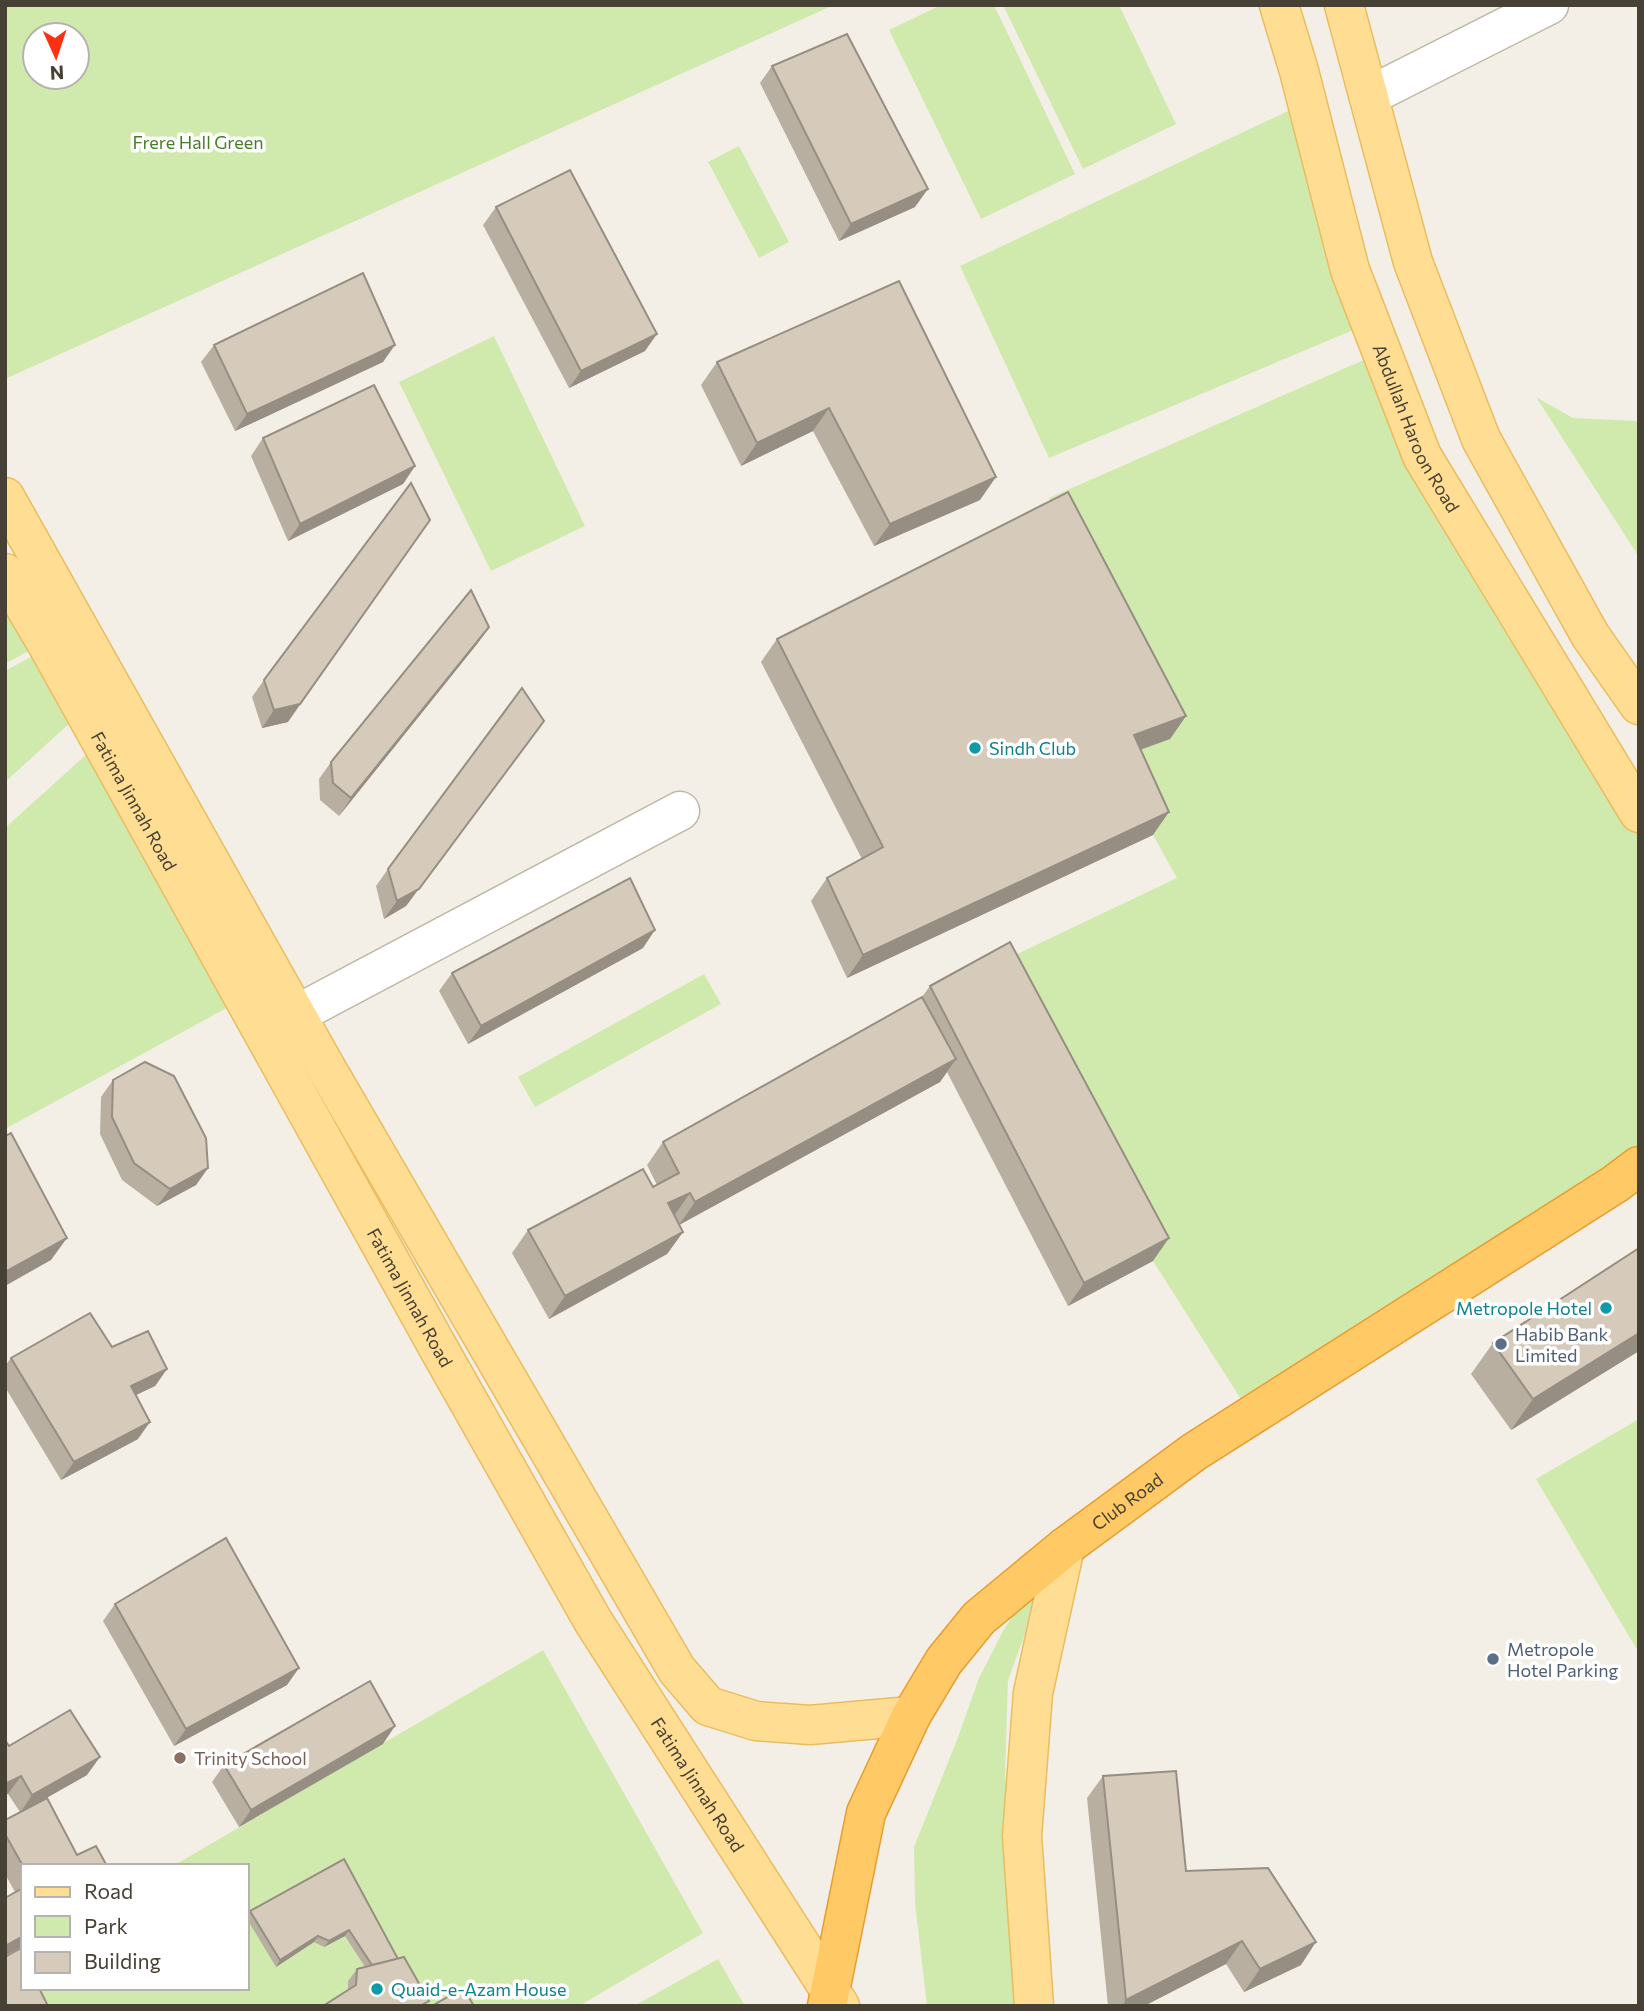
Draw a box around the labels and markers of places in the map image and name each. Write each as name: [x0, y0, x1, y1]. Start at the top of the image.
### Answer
place label: Sindh Club: [989, 737, 1076, 759]
marker: Sindh Club: [967, 740, 983, 756]
place label: Metropole Hotel: [1456, 1297, 1592, 1319]
marker: Metropole Hotel: [1598, 1300, 1614, 1316]
place label: Habib Bank Limited: [1515, 1323, 1609, 1366]
marker: Habib Bank Limited: [1493, 1336, 1509, 1352]
place label: Metropole Hotel Parking: [1507, 1638, 1618, 1681]
marker: Metropole Hotel Parking: [1485, 1651, 1501, 1667]
place label: Trinity School: [194, 1747, 307, 1769]
marker: Trinity School: [172, 1750, 188, 1766]
place label: Quaid-e-Azam House: [391, 1978, 566, 2000]
marker: Quaid-e-Azam House: [369, 1981, 385, 1997]

